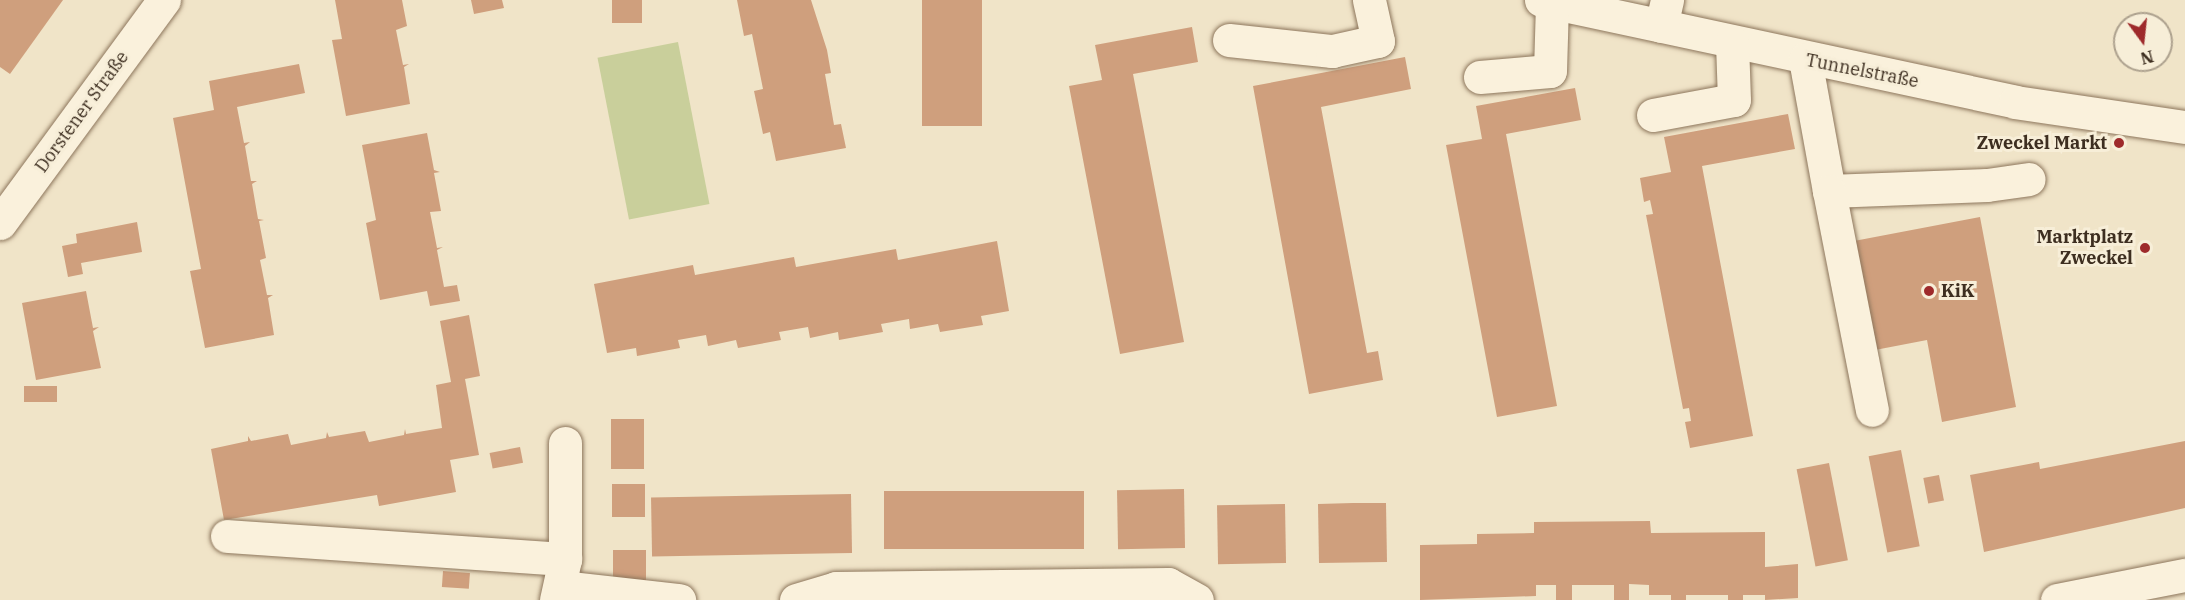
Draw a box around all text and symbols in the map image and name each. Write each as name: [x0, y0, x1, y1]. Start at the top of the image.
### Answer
north arrow: [2113, 12, 2173, 72]
text: N: [2138, 46, 2156, 69]
street label: Dorstener Straße: [31, 47, 133, 177]
street label: Tunnelstraße: [1804, 49, 1920, 93]
place label: Zweckel Markt: [1977, 132, 2107, 154]
marker: Zweckel Markt: [2112, 136, 2126, 150]
place label: Marktplatz Zweckel: [2036, 227, 2133, 270]
marker: Marktplatz Zweckel: [2138, 241, 2152, 255]
place label: KiK: [1941, 280, 1975, 302]
marker: KiK: [1922, 284, 1936, 298]

